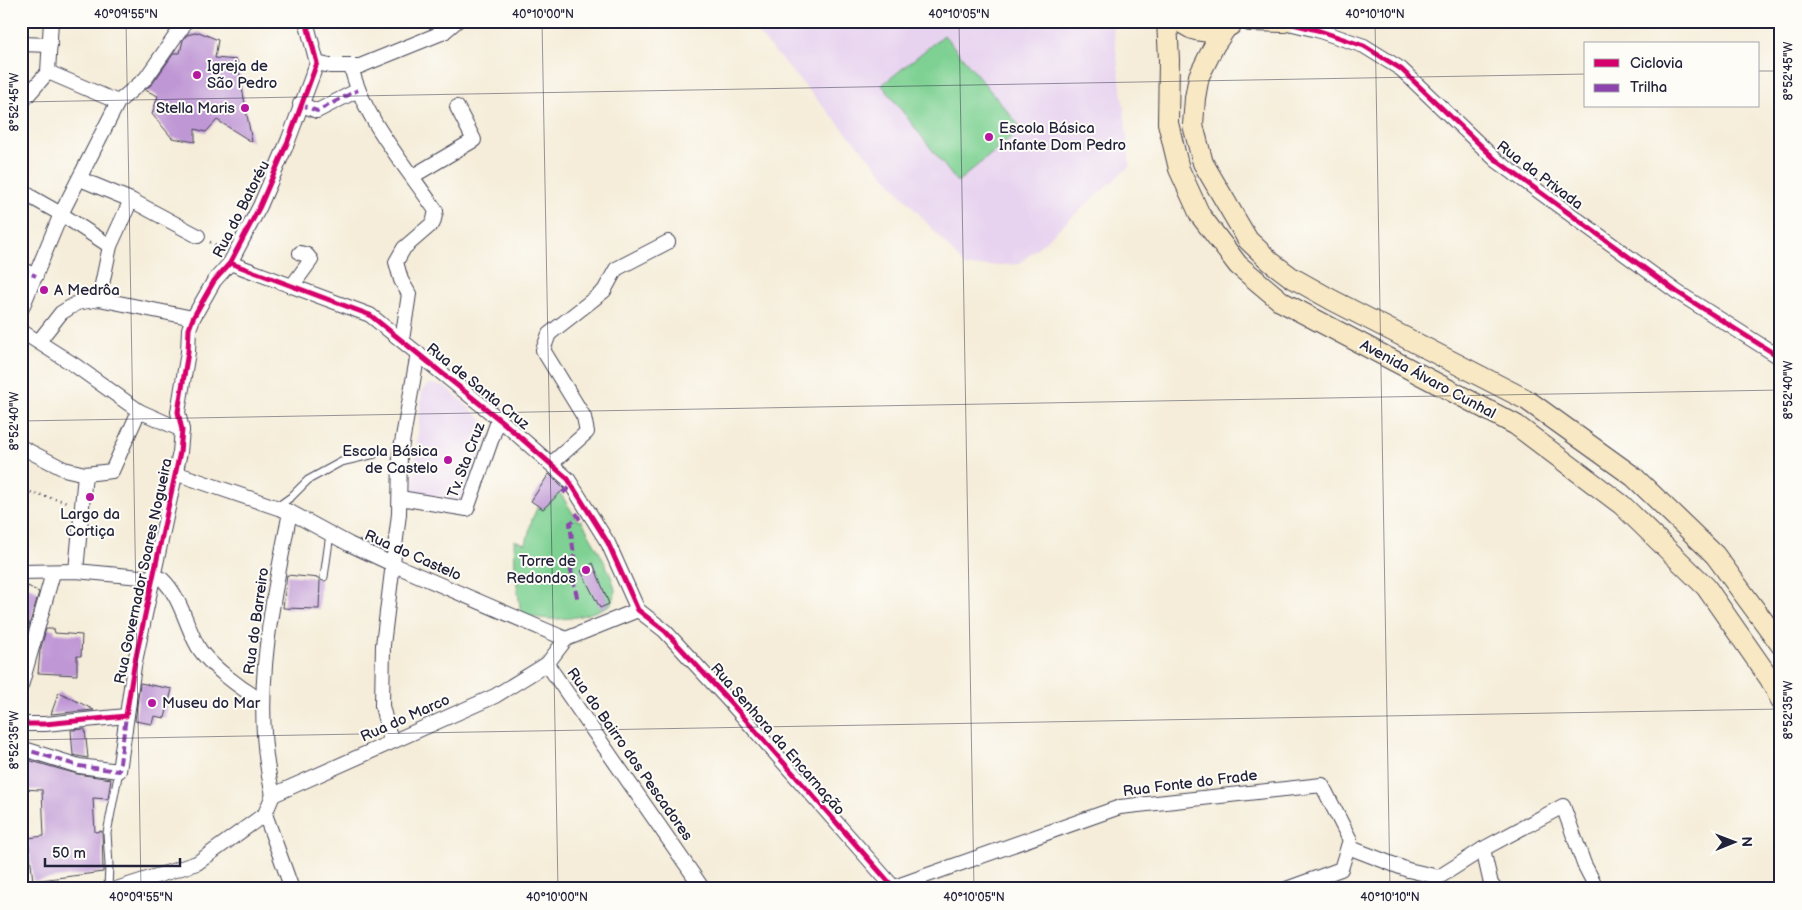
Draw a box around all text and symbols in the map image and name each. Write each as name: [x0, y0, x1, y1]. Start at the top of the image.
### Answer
text: 40°09'55"N: [94, 7, 158, 22]
text: 40°10'00"N: [512, 7, 574, 22]
text: 40°10'05"N: [928, 7, 990, 22]
text: 40°10'10"N: [1345, 7, 1405, 22]
legend: [1584, 42, 1760, 108]
text: 8°52'45"W: [1781, 42, 1796, 100]
text: Ciclovia: [1630, 54, 1683, 73]
place label: Igreja de São Pedro: [207, 57, 277, 93]
marker: Igreja de São Pedro: [191, 69, 203, 81]
text: 8°52'45"W: [7, 73, 22, 131]
text: Trilha: [1630, 78, 1667, 97]
place label: Stella Maris: [156, 99, 236, 118]
marker: Stella Maris: [239, 102, 251, 114]
place label: Escola Básica Infante Dom Pedro: [999, 119, 1126, 155]
marker: Escola Básica Infante Dom Pedro: [983, 131, 995, 143]
street label: Rua da Privada: [1493, 137, 1587, 214]
street label: Rua do Batoréu: [209, 157, 274, 261]
place label: A Medrôa: [54, 281, 120, 300]
marker: A Medrôa: [38, 284, 50, 296]
street label: Avenida Álvaro Cunhal: [1357, 336, 1499, 423]
street label: Rua de Santa Cruz: [422, 339, 534, 434]
text: 8°52'40"W: [1781, 360, 1796, 419]
text: 8°52'40"W: [7, 391, 22, 450]
street label: Tv. Sta Cruz: [443, 419, 490, 501]
place label: Escola Básica de Castelo: [342, 442, 438, 478]
marker: Escola Básica de Castelo: [442, 454, 454, 466]
street label: Rua Governador Soares Nogueira: [110, 457, 177, 686]
marker: Largo da Cortiça: [84, 491, 96, 503]
place label: Largo da Cortiça: [60, 505, 120, 541]
street label: Rua do Castelo: [361, 526, 464, 585]
place label: Torre de Redondos: [506, 552, 577, 588]
marker: Torre de Redondos: [580, 564, 592, 576]
street label: Rua do Barreiro: [240, 566, 273, 676]
street label: Rua Senhora da Encarnação: [706, 659, 849, 819]
street label: Rua do Bairro dos Pescadores: [562, 664, 697, 845]
text: 8°52'35"W: [1781, 681, 1796, 739]
street label: Rua do Marco: [358, 690, 453, 747]
place label: Museu do Mar: [162, 694, 261, 713]
marker: Museu do Mar: [146, 697, 158, 709]
text: 8°52'35"W: [7, 711, 22, 769]
street label: Rua Fonte do Frade: [1122, 766, 1258, 801]
north arrow: [1710, 818, 1760, 868]
scale bar: [45, 835, 180, 867]
text: N: [1738, 836, 1755, 847]
text: 50 m: [52, 844, 86, 863]
text: 40°09'55"N: [109, 890, 173, 905]
text: 40°10'00"N: [526, 890, 588, 905]
text: 40°10'05"N: [943, 890, 1005, 905]
text: 40°10'10"N: [1360, 890, 1420, 905]

